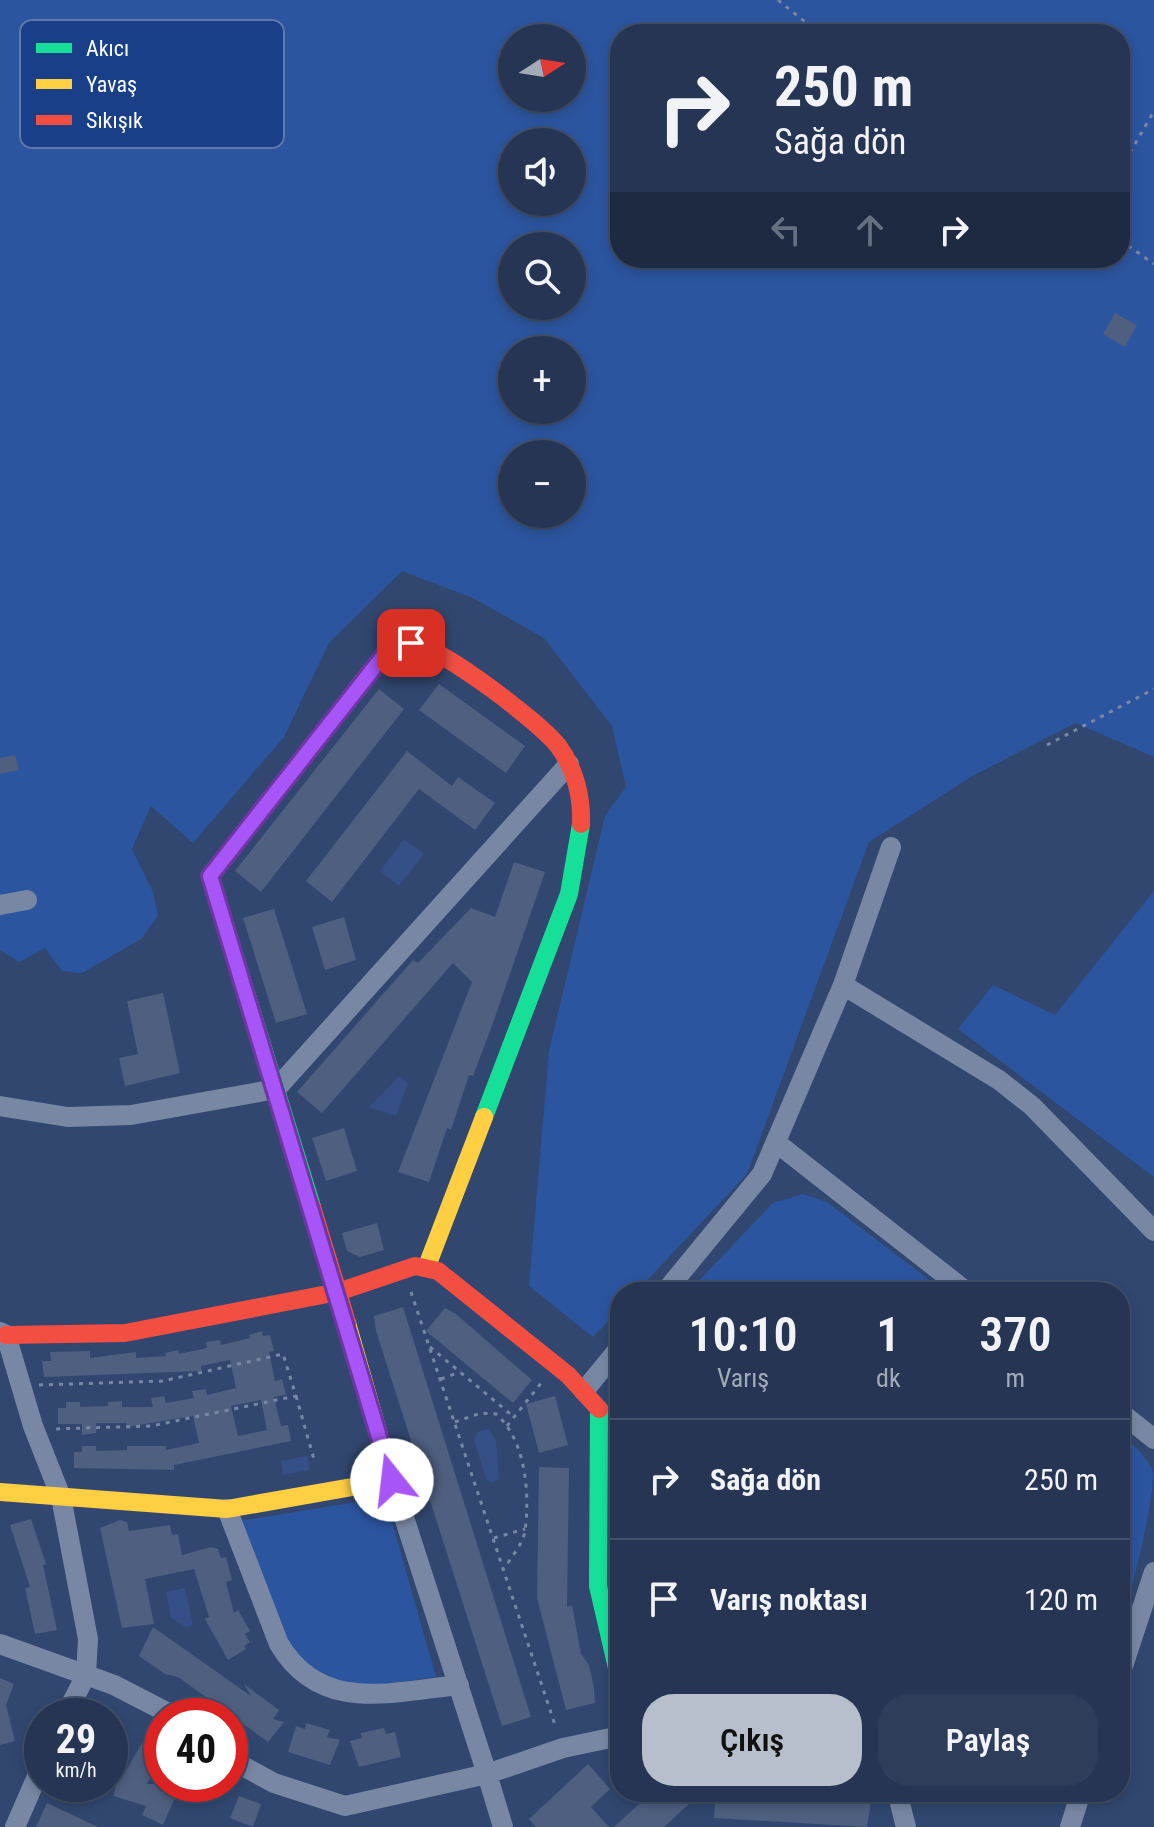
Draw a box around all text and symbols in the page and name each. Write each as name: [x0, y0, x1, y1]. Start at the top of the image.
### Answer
legend: [20, 20, 284, 148]
north arrow: [498, 24, 586, 112]
map controls: [498, 24, 586, 528]
text: Akıcı: [86, 36, 129, 61]
text: 250 m: [774, 54, 913, 120]
icon: right: [642, 56, 746, 160]
text: Yavaş: [86, 72, 137, 97]
text: Sıkışık: [86, 108, 143, 133]
text: Sağa dön: [774, 121, 907, 163]
button: sound: [498, 128, 586, 216]
icon: left: [764, 208, 808, 252]
icon: ahead: [848, 208, 892, 252]
icon: right: [932, 208, 976, 252]
button: search: [498, 232, 586, 320]
button: +: [498, 336, 586, 424]
button: −: [498, 440, 586, 528]
pin: [377, 609, 445, 677]
icon: arrive: [389, 621, 433, 665]
text: 10:10: [688, 1306, 798, 1363]
text: 1: [876, 1306, 900, 1363]
text: 370: [979, 1306, 1052, 1363]
text: Varış: [717, 1363, 769, 1393]
text: dk: [876, 1363, 901, 1393]
text: m: [1006, 1363, 1025, 1393]
position arrow: [350, 1438, 434, 1522]
icon: right: [642, 1457, 686, 1501]
text: Sağa dön: [710, 1462, 821, 1497]
text: 250 m: [1024, 1462, 1098, 1497]
icon: arrive: [642, 1577, 686, 1621]
text: Varış noktası: [710, 1582, 868, 1617]
text: 120 m: [1024, 1582, 1098, 1617]
button: Çıkış: [642, 1694, 862, 1786]
button: Paylaş: [878, 1694, 1098, 1786]
speed limit sign: 40: [144, 1698, 248, 1802]
text: 29: [56, 1716, 96, 1763]
text: km/h: [55, 1758, 97, 1782]

